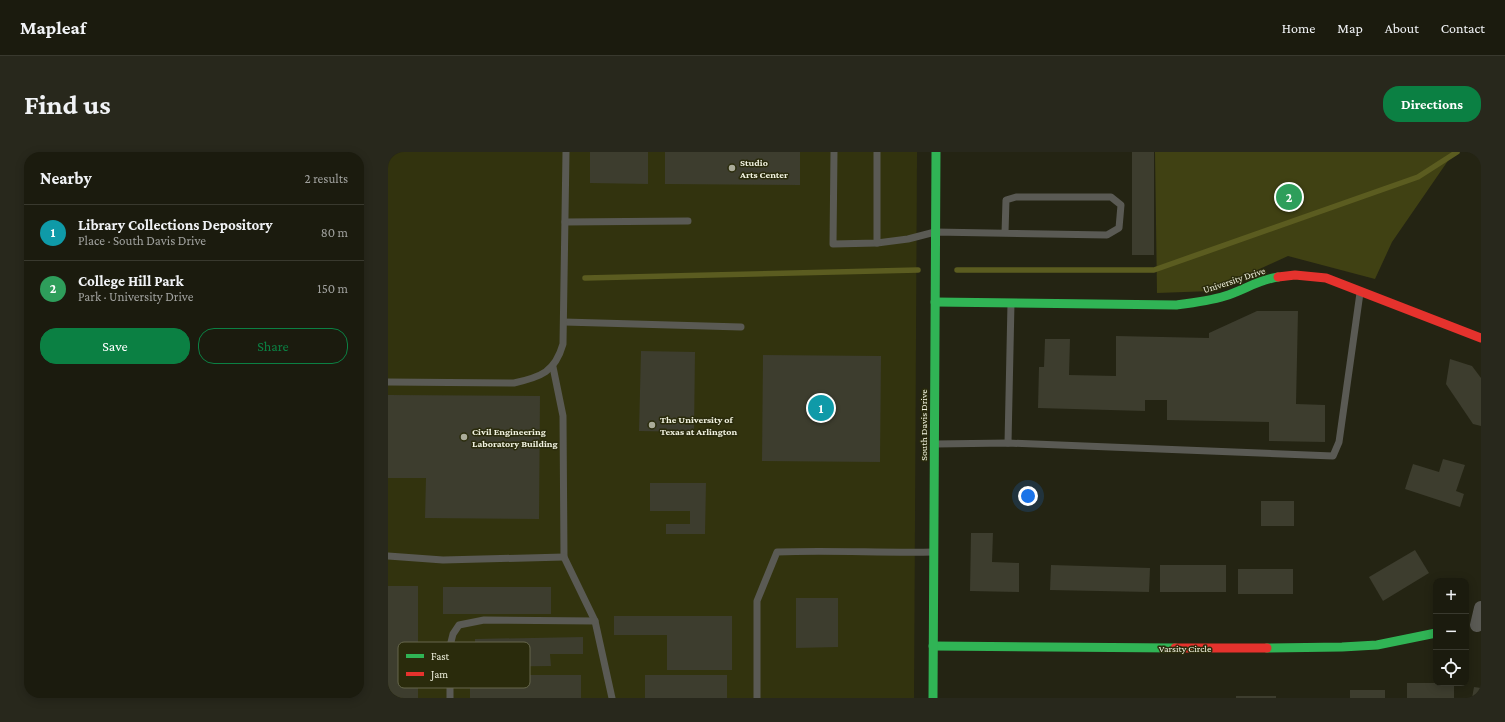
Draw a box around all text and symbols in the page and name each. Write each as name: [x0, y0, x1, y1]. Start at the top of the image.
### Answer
text: Mapleaf: [20, 17, 86, 38]
text: Home: [1282, 20, 1315, 36]
text: Map: [1337, 20, 1363, 36]
text: About: [1385, 20, 1419, 36]
text: Contact: [1441, 20, 1485, 36]
button: Directions: [1383, 86, 1481, 122]
text: Find us: [24, 89, 111, 120]
place label: Studio Arts Center: [739, 157, 788, 180]
marker: Studio Arts Center: [727, 163, 737, 173]
text: Nearby: [40, 169, 92, 188]
text: 2 results: [305, 171, 348, 186]
pin: 2: [1276, 182, 1302, 212]
text: Library Collections Depository: [78, 217, 273, 233]
text: 1: [51, 225, 55, 240]
text: 80 m: [321, 225, 348, 240]
text: Place · South Davis Drive: [78, 233, 206, 248]
street label: University Drive: [1201, 265, 1267, 295]
text: College Hill Park: [78, 273, 184, 289]
text: 2: [50, 281, 56, 296]
text: 150 m: [317, 281, 348, 296]
text: Park · University Drive: [78, 289, 193, 304]
button: Save: [40, 328, 190, 364]
button: Share: [198, 328, 348, 364]
street label: South Davis Drive: [918, 389, 929, 461]
pin: 1: [808, 393, 834, 423]
place label: The University of Texas at Arlington: [660, 414, 737, 437]
marker: The University of Texas at Arlington: [647, 420, 657, 430]
place label: Civil Engineering Laboratory Building: [472, 426, 558, 449]
marker: Civil Engineering Laboratory Building: [459, 432, 469, 442]
your location: [1018, 486, 1038, 506]
map controls: [1433, 578, 1469, 686]
button: +: [1433, 578, 1469, 614]
button: −: [1433, 614, 1469, 650]
legend: [398, 642, 530, 688]
street label: Varsity Circle: [1159, 643, 1212, 654]
text: Fast: [431, 650, 450, 662]
button: locate: [1433, 650, 1469, 686]
text: Jam: [430, 668, 448, 681]

